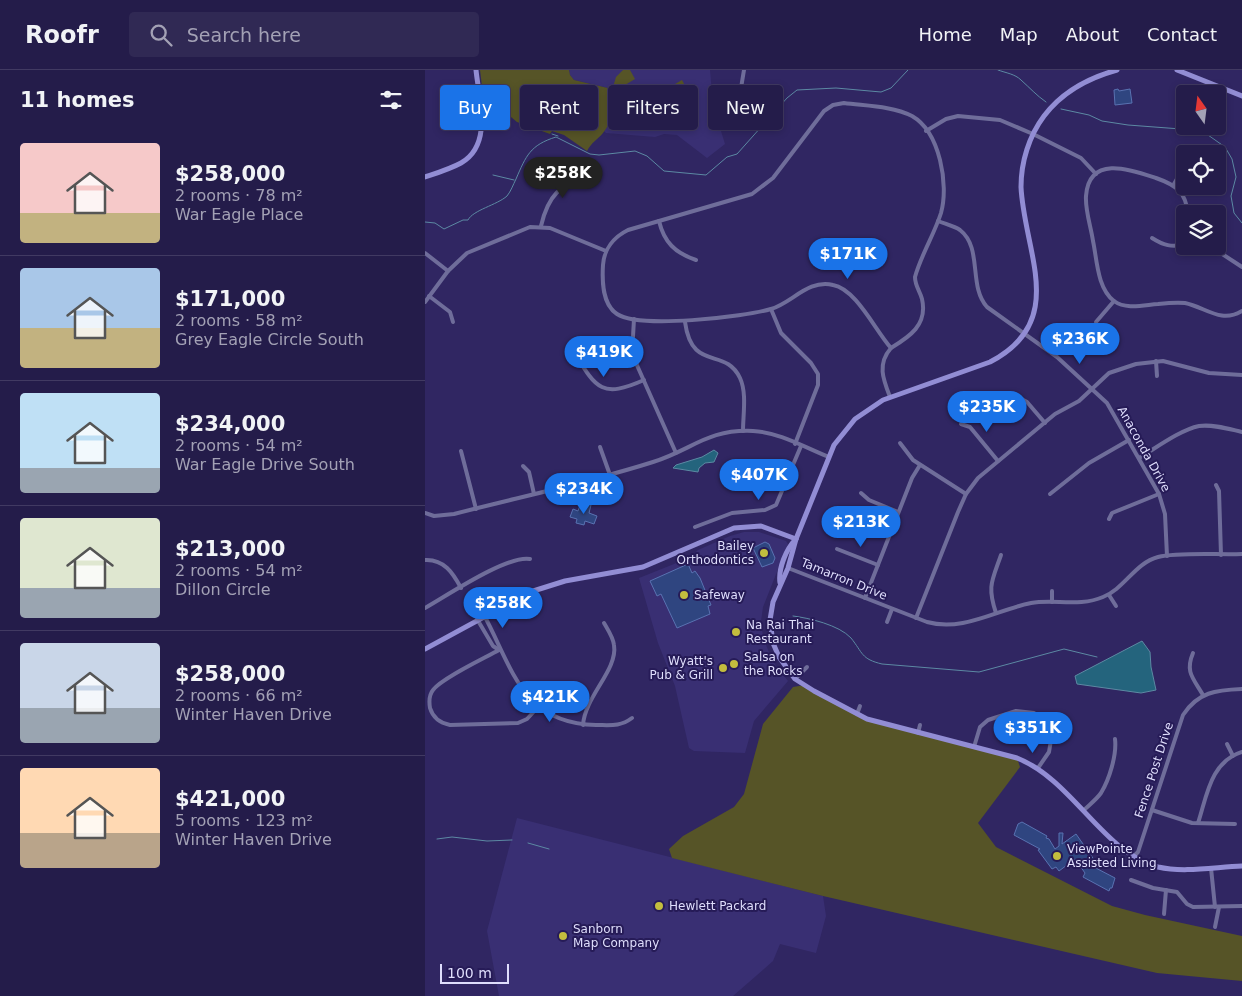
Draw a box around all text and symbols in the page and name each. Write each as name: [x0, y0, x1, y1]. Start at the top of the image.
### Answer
search box: [129, 12, 479, 57]
text: Roofr: [25, 21, 99, 49]
icon: search: [147, 21, 175, 49]
text: Search here: [187, 24, 301, 46]
text: Home: [919, 24, 972, 45]
text: Map: [1000, 24, 1038, 45]
text: About: [1066, 24, 1119, 45]
text: Contact: [1147, 24, 1217, 45]
chip: Buy: [440, 85, 510, 130]
chip: Rent: [520, 85, 598, 130]
chip: Filters: [608, 85, 698, 130]
chip: New: [708, 85, 783, 130]
north arrow: [1176, 85, 1226, 135]
map controls: [1176, 85, 1226, 255]
icon: filters: [377, 86, 405, 114]
text: 11 homes: [20, 88, 135, 112]
button: locate: [1176, 145, 1226, 195]
pin: $258K: [528, 156, 598, 199]
text: $258,000: [175, 162, 285, 186]
icon: home: [60, 163, 120, 223]
text: $258K: [535, 163, 591, 182]
text: 2 rooms · 78 m²: [175, 186, 303, 205]
text: War Eagle Place: [175, 205, 303, 224]
button: layers: [1176, 205, 1226, 255]
pin: $171K: [813, 238, 883, 280]
text: $171K: [820, 244, 876, 263]
text: $171,000: [175, 287, 285, 311]
icon: home: [60, 288, 120, 348]
text: 2 rooms · 58 m²: [175, 311, 303, 330]
pin: $236K: [1045, 322, 1115, 365]
text: $236K: [1052, 329, 1108, 348]
text: Grey Eagle Circle South: [175, 330, 364, 349]
pin: $419K: [569, 336, 639, 378]
text: $419K: [576, 342, 632, 361]
pin: $235K: [952, 390, 1022, 433]
text: $235K: [959, 397, 1015, 416]
street label: Anaconda Drive: [1115, 404, 1173, 494]
text: $234,000: [175, 412, 285, 436]
icon: home: [60, 413, 120, 473]
text: 2 rooms · 54 m²: [175, 436, 303, 455]
text: War Eagle Drive South: [175, 455, 355, 474]
pin: $407K: [724, 458, 794, 501]
text: $407K: [731, 465, 787, 484]
pin: $234K: [549, 472, 619, 515]
text: $234K: [556, 479, 612, 498]
pin: $213K: [826, 506, 896, 548]
text: $213K: [833, 512, 889, 531]
text: $213,000: [175, 537, 285, 561]
icon: home: [60, 538, 120, 598]
place label: Bailey Orthodontics: [677, 539, 754, 567]
marker: Bailey Orthodontics: [758, 547, 770, 559]
street label: Tamarron Drive: [798, 555, 889, 603]
text: 2 rooms · 54 m²: [175, 561, 303, 580]
text: Dillon Circle: [175, 580, 271, 599]
pin: $258K: [468, 586, 538, 629]
place label: Safeway: [694, 588, 745, 602]
marker: Safeway: [678, 589, 690, 601]
text: $258K: [475, 593, 531, 612]
place label: Na Rai Thai Restaurant: [746, 618, 814, 646]
marker: Na Rai Thai Restaurant: [730, 626, 742, 638]
place label: Salsa on the Rocks: [744, 650, 802, 678]
place label: Wyatt's Pub & Grill: [650, 654, 713, 682]
marker: Salsa on the Rocks: [728, 658, 740, 670]
text: $258,000: [175, 662, 285, 686]
marker: Wyatt's Pub & Grill: [717, 662, 729, 674]
icon: home: [60, 663, 120, 723]
pin: $421K: [515, 680, 585, 723]
text: 2 rooms · 66 m²: [175, 686, 303, 705]
text: $421K: [522, 687, 578, 706]
text: Winter Haven Drive: [175, 705, 332, 724]
pin: $351K: [998, 712, 1068, 754]
text: $351K: [1005, 718, 1061, 737]
street label: Fence Post Drive: [1132, 720, 1176, 820]
text: $421,000: [175, 787, 285, 811]
icon: home: [60, 788, 120, 848]
text: 5 rooms · 123 m²: [175, 811, 313, 830]
text: Winter Haven Drive: [175, 830, 332, 849]
place label: ViewPointe Assisted Living: [1067, 842, 1157, 870]
marker: ViewPointe Assisted Living: [1051, 850, 1063, 862]
place label: Hewlett Packard: [669, 899, 766, 913]
marker: Hewlett Packard: [653, 900, 665, 912]
place label: Sanborn Map Company: [573, 922, 659, 950]
marker: Sanborn Map Company: [557, 930, 569, 942]
scale bar: [440, 961, 509, 984]
text: 100 m: [447, 965, 492, 981]

